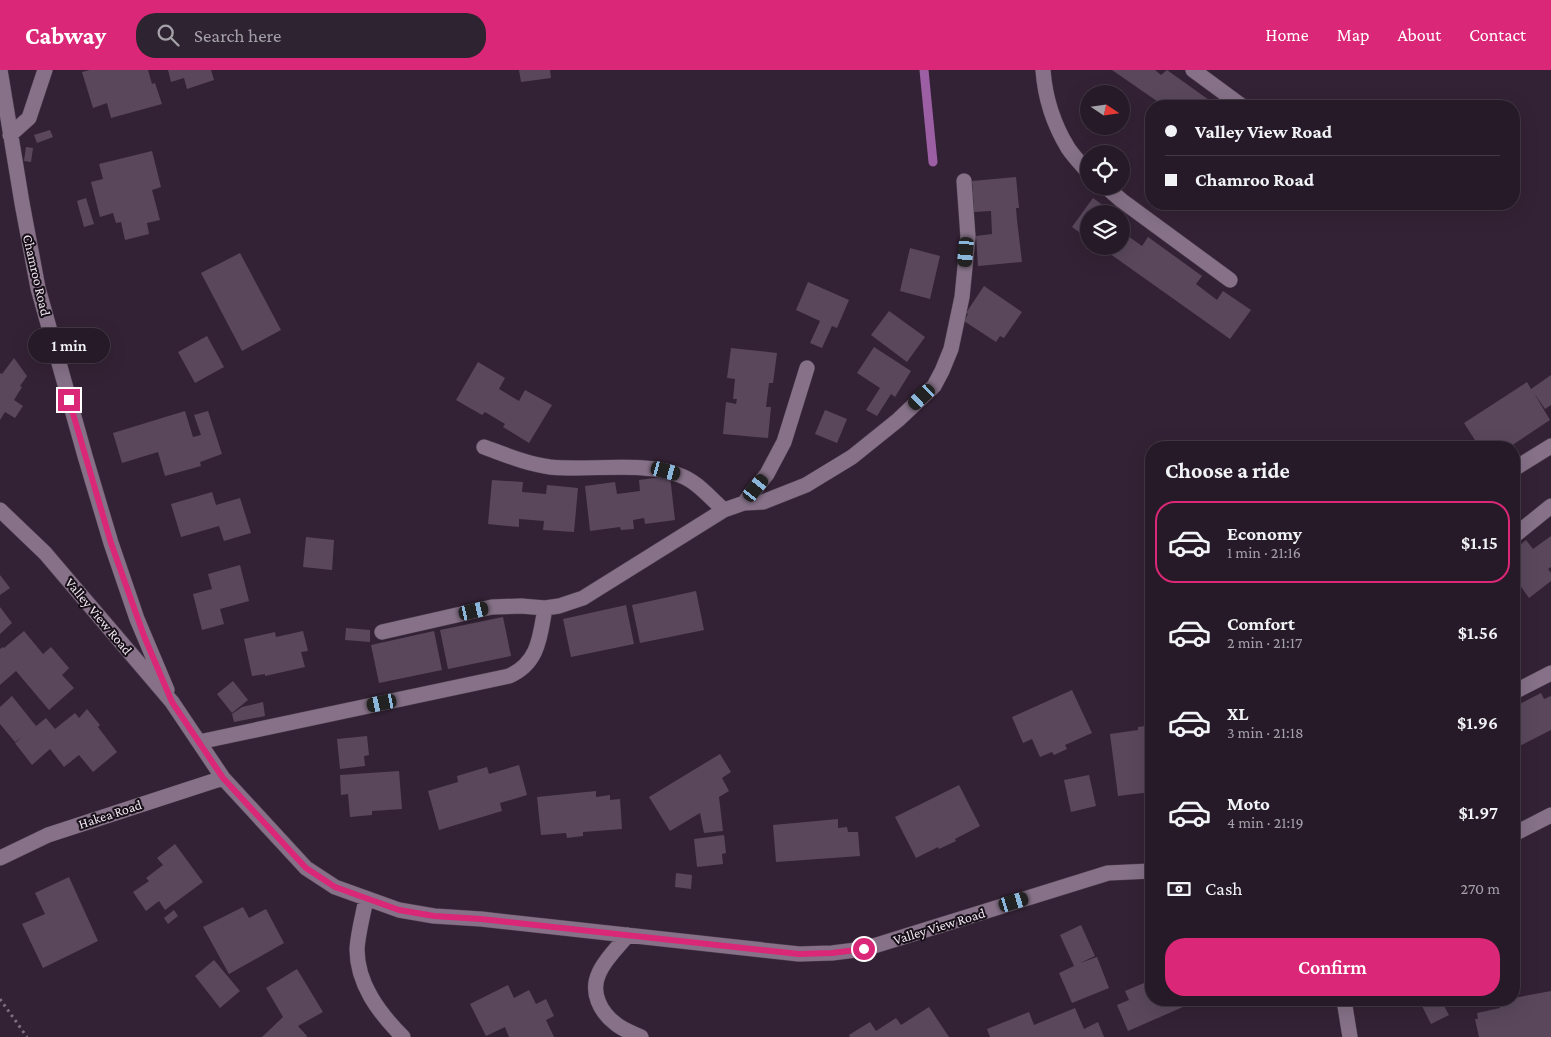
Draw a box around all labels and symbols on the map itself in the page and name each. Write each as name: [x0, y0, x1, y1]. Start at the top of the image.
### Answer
north arrow: [1080, 85, 1130, 135]
street label: Chamroo Road: [20, 233, 54, 318]
car: [957, 236, 974, 268]
callout: 1 min: [28, 328, 110, 362]
car: [905, 381, 938, 413]
route end: [58, 389, 80, 411]
car: [649, 460, 682, 482]
car: [740, 472, 771, 504]
street label: Valley View Road: [62, 574, 136, 658]
car: [457, 600, 490, 622]
car: [365, 693, 398, 713]
street label: Hakea Road: [76, 796, 144, 832]
car: [997, 890, 1030, 914]
street label: Valley View Road: [891, 904, 987, 948]
route start: [853, 938, 875, 960]

